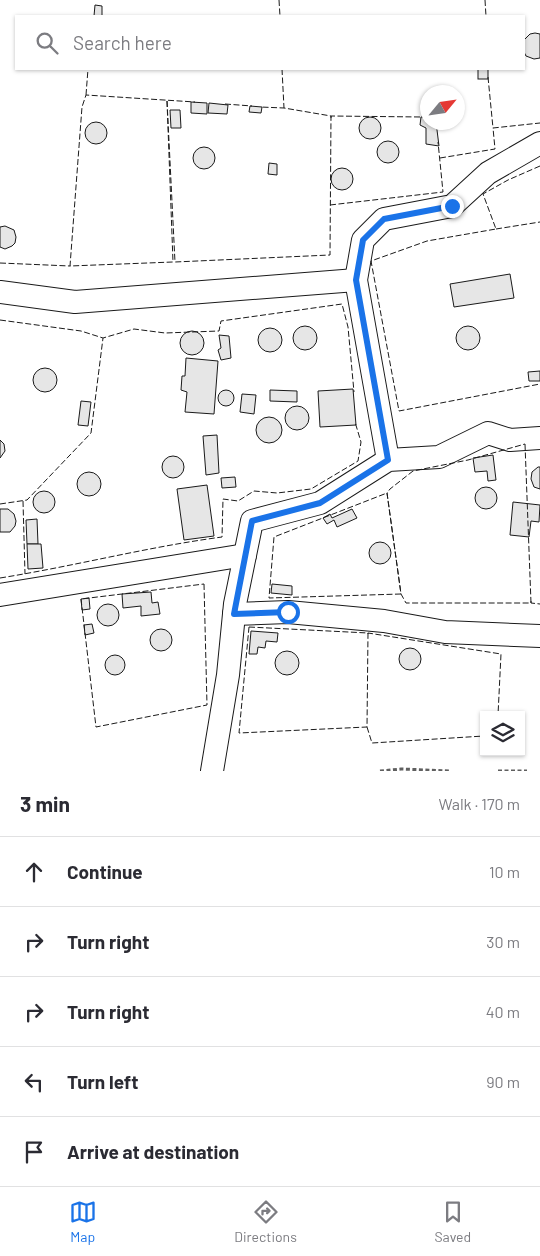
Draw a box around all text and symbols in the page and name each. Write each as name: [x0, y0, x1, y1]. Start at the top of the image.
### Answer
search box: [15, 15, 525, 70]
icon: search: [33, 29, 61, 57]
text: Search here: [73, 31, 172, 54]
north arrow: [420, 85, 465, 130]
route end: [441, 195, 464, 218]
route start: [277, 601, 300, 624]
map controls: [480, 711, 525, 756]
button: layers: [480, 711, 525, 756]
text: 3 min: [20, 791, 70, 816]
text: Walk · 170 m: [438, 794, 520, 813]
icon: ahead: [20, 858, 48, 886]
text: Continue: [67, 860, 143, 883]
text: 10 m: [489, 862, 520, 881]
icon: right: [20, 928, 48, 956]
text: Turn right: [67, 930, 149, 953]
text: 30 m: [486, 932, 520, 951]
icon: right: [20, 998, 48, 1026]
text: Turn right: [67, 1000, 149, 1023]
text: 40 m: [486, 1002, 520, 1021]
icon: left: [20, 1068, 48, 1096]
text: Turn left: [67, 1070, 138, 1093]
text: 90 m: [486, 1072, 520, 1091]
icon: arrive: [20, 1138, 48, 1166]
text: Arrive at destination: [67, 1140, 239, 1163]
tab: Map: [69, 1198, 97, 1245]
tab: Directions: [234, 1198, 297, 1245]
tab: Saved: [434, 1198, 471, 1245]

